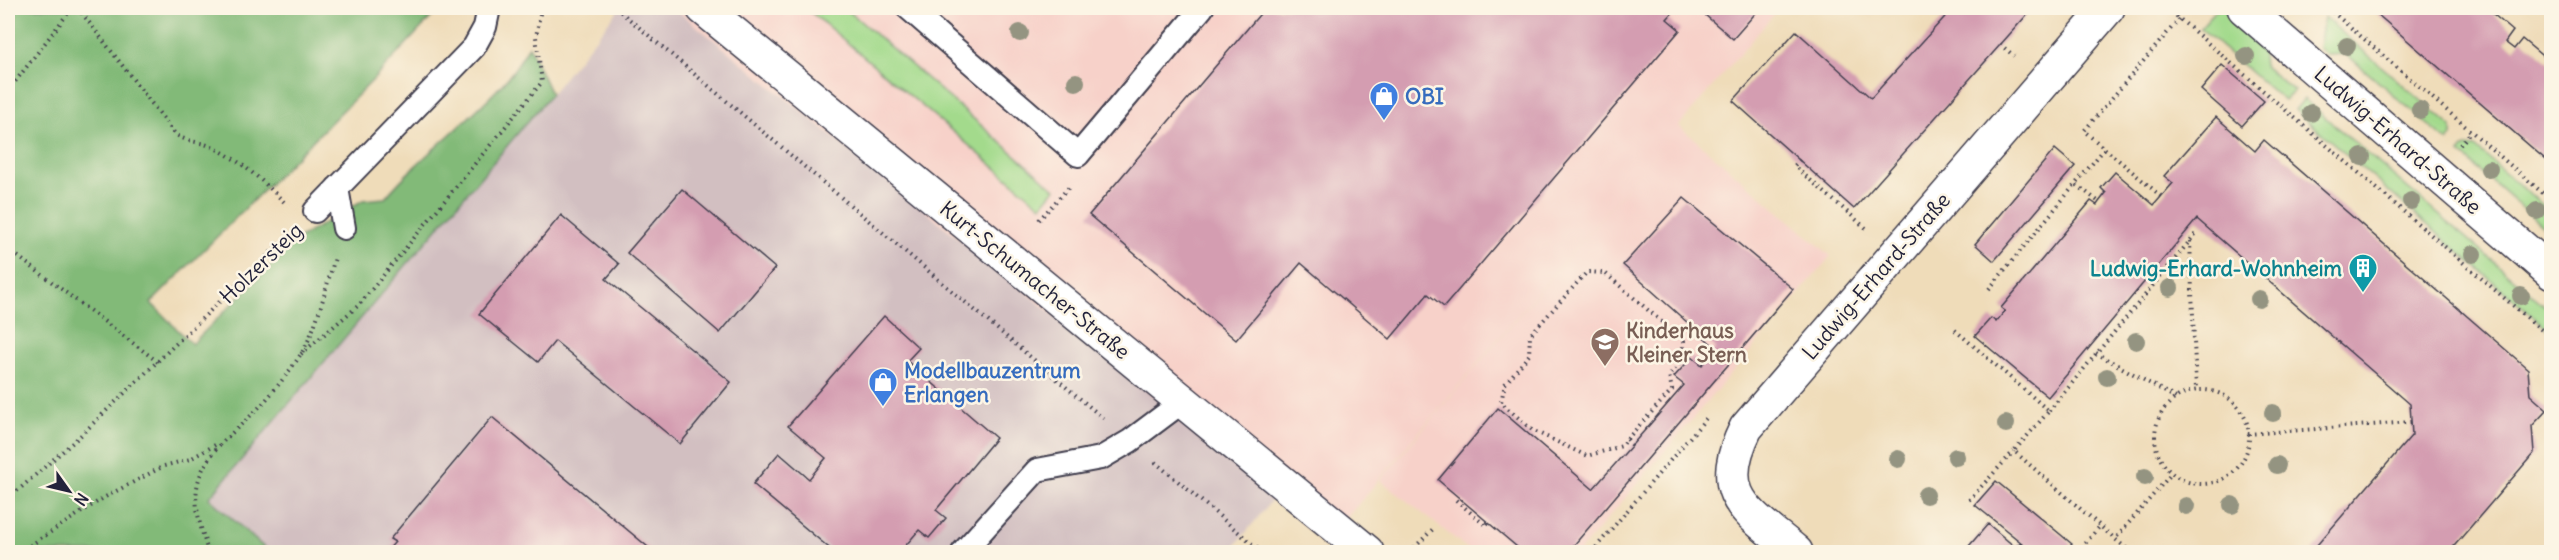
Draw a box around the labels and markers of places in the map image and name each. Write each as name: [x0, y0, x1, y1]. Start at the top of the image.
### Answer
shop icon: OBI: [1368, 80, 1400, 122]
place label: OBI: [1405, 83, 1444, 110]
building icon: Ludwig-Erhard-Wohnheim: [2347, 252, 2379, 294]
place label: Ludwig-Erhard-Wohnheim: [2090, 255, 2343, 282]
place label: Kinderhaus Kleiner Stern: [1626, 317, 1747, 368]
school or university icon: Kinderhaus Kleiner Stern: [1589, 326, 1621, 368]
place label: Modellbauzentrum Erlangen: [904, 357, 1081, 408]
shop icon: Modellbauzentrum Erlangen: [867, 366, 899, 408]

